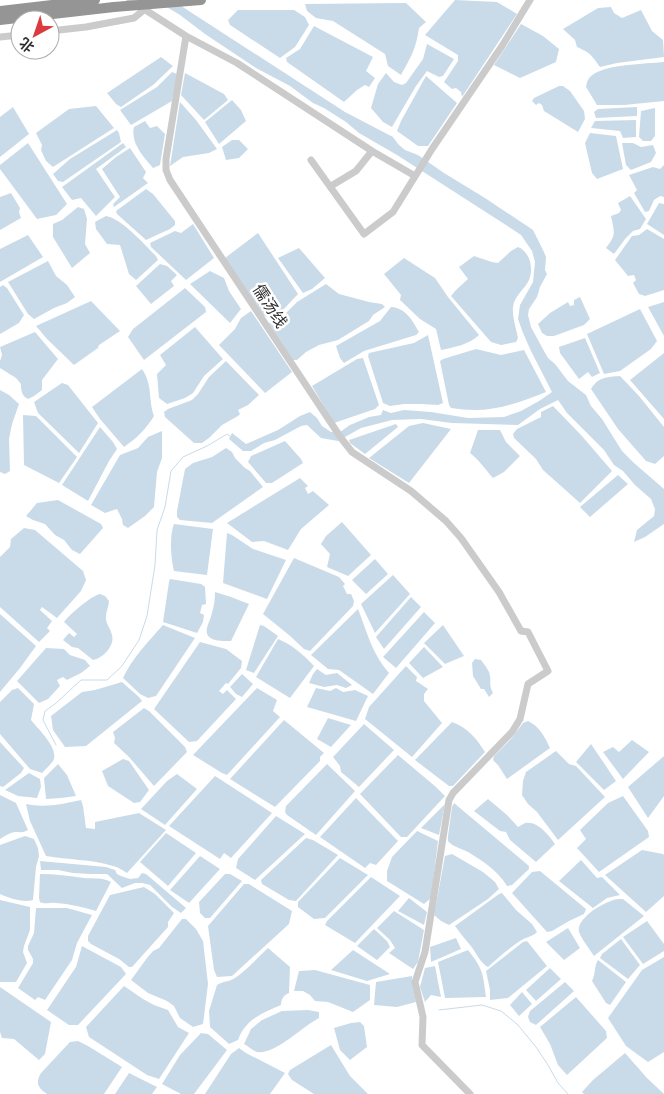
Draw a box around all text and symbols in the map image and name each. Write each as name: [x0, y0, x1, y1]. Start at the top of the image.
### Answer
north arrow: [10, 10, 60, 60]
text: 北: [16, 34, 38, 56]
street label: 儒汤线: [249, 281, 291, 331]

